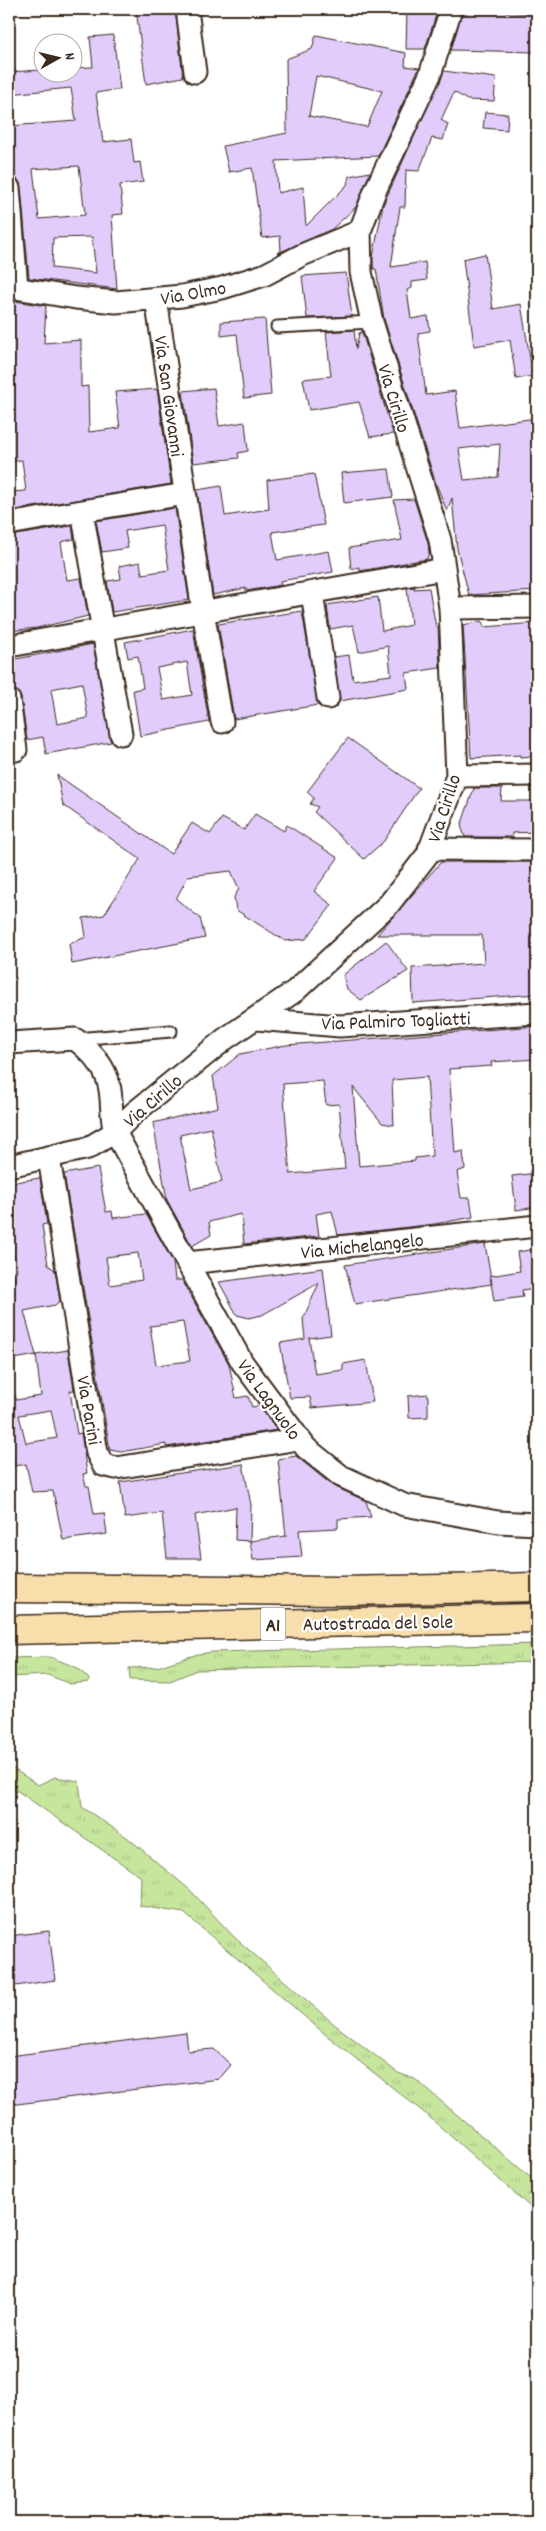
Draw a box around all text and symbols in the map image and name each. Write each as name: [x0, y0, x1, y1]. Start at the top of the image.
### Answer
north arrow: [32, 32, 82, 82]
text: N: [59, 52, 79, 61]
street label: Via Olmo: [159, 275, 229, 314]
street label: Via San Giovanni: [145, 334, 189, 459]
street label: Via Cirillo: [368, 361, 416, 437]
street label: Via Cirillo: [422, 771, 470, 847]
street label: Via Palmiro Togliatti: [321, 1006, 471, 1040]
street label: Via Cirillo: [118, 1069, 190, 1136]
street label: Via Michelangelo: [300, 1228, 425, 1268]
street label: Via Lagnuolo: [229, 1355, 307, 1447]
street label: Via Parini: [67, 1374, 107, 1448]
road number: A1: [260, 1608, 286, 1640]
street label: Autostrada del Sole: [303, 1610, 454, 1640]

